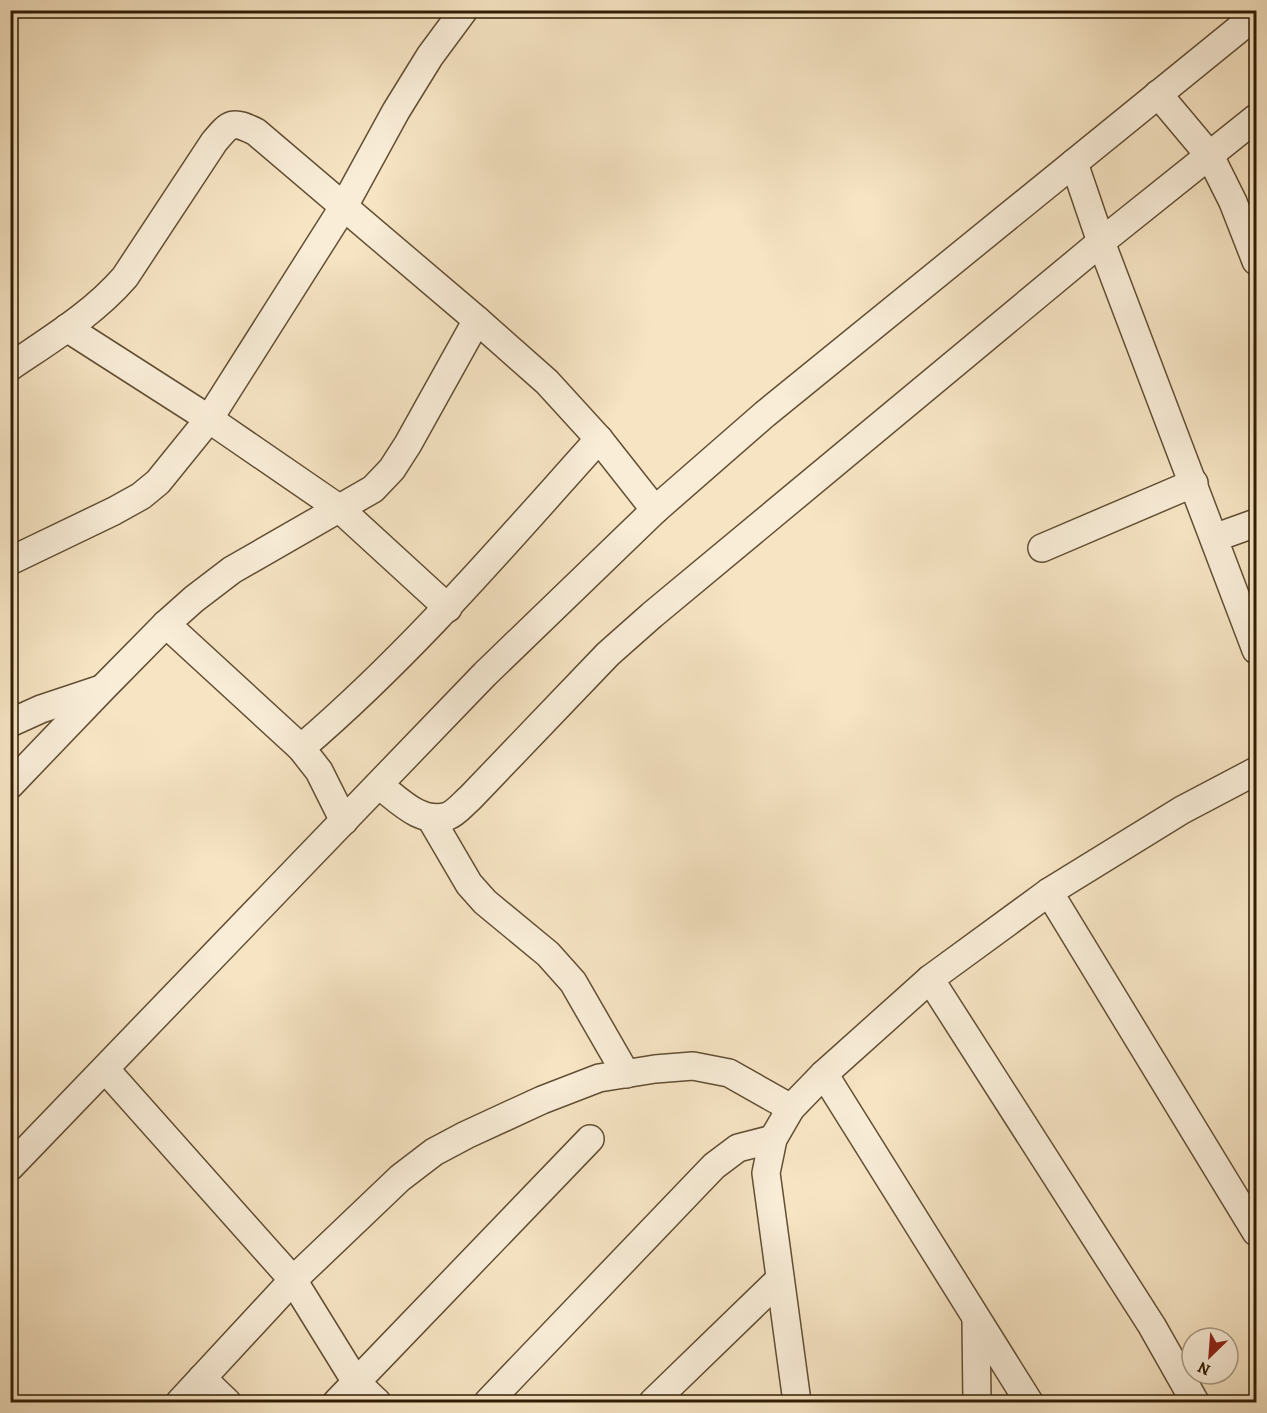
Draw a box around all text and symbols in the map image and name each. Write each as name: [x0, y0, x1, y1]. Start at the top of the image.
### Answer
north arrow: [1180, 1326, 1240, 1386]
text: N: [1194, 1356, 1214, 1381]

